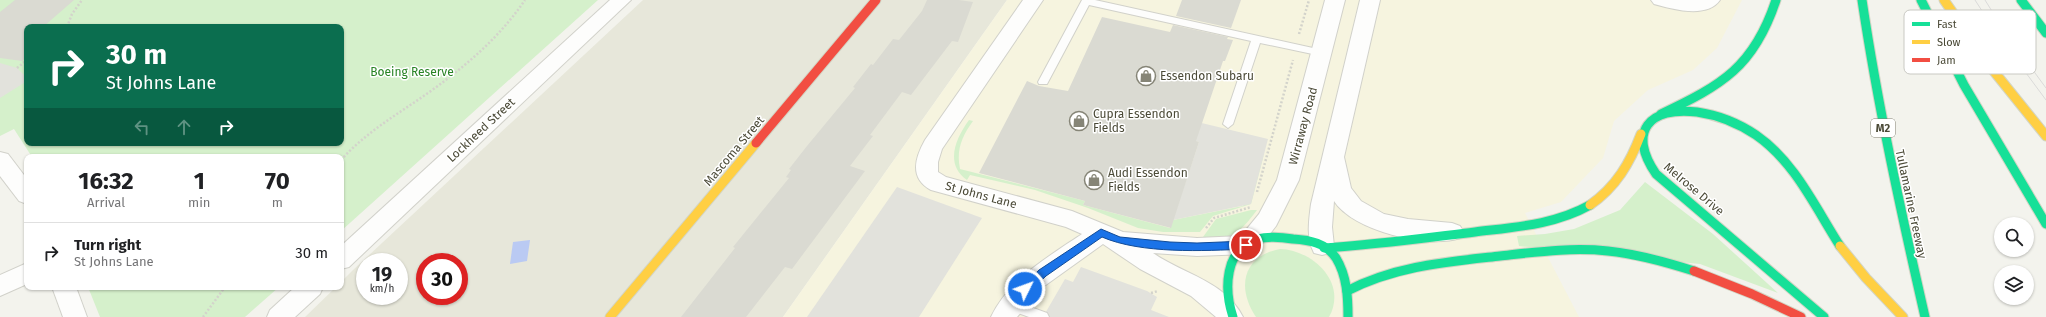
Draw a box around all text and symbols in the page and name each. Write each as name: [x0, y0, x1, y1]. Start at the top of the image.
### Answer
legend: [1904, 10, 2036, 74]
text: Fast: [1937, 18, 1957, 31]
text: Slow: [1937, 36, 1961, 49]
text: 30 m: [106, 38, 167, 71]
icon: right: [40, 40, 92, 92]
text: Jam: [1937, 54, 1956, 67]
park label: Boeing Reserve: [370, 65, 454, 79]
shop icon: Essendon Subaru: [1135, 65, 1157, 87]
place label: Essendon Subaru: [1160, 69, 1254, 83]
text: St Johns Lane: [106, 72, 216, 94]
street label: Wirraway Road: [1286, 85, 1320, 167]
street label: Lockheed Street: [444, 95, 518, 165]
place label: Cupra Essendon Fields: [1093, 107, 1180, 135]
shop icon: Cupra Essendon Fields: [1068, 110, 1090, 132]
street label: Mascoma Street: [701, 113, 768, 189]
icon: left: [131, 116, 153, 138]
icon: ahead: [173, 116, 195, 138]
icon: right: [215, 116, 237, 138]
road number: M2: [1871, 119, 1895, 137]
street label: Tullamarine Freeway: [1893, 148, 1929, 260]
street label: Melrose Drive: [1661, 160, 1727, 218]
place label: Audi Essendon Fields: [1108, 166, 1188, 194]
text: 16:32: [78, 167, 134, 195]
text: 1: [194, 167, 205, 195]
text: 70: [265, 167, 290, 195]
shop icon: Audi Essendon Fields: [1083, 169, 1105, 191]
street label: St Johns Lane: [944, 179, 1018, 211]
text: Arrival: [87, 195, 125, 210]
text: min: [188, 195, 210, 210]
text: m: [272, 195, 283, 210]
map controls: [1994, 217, 2034, 305]
button: search: [1994, 217, 2034, 257]
pin: [1229, 228, 1263, 262]
icon: arrive: [1235, 234, 1257, 256]
text: Turn right: [74, 236, 141, 254]
icon: right: [40, 242, 62, 264]
text: 30 m: [295, 244, 328, 262]
speed limit sign: 30: [416, 253, 468, 305]
text: St Johns Lane: [74, 254, 154, 269]
text: 19: [372, 262, 392, 286]
button: layers: [1994, 265, 2034, 305]
position arrow: [1004, 268, 1046, 310]
text: km/h: [370, 283, 394, 295]

